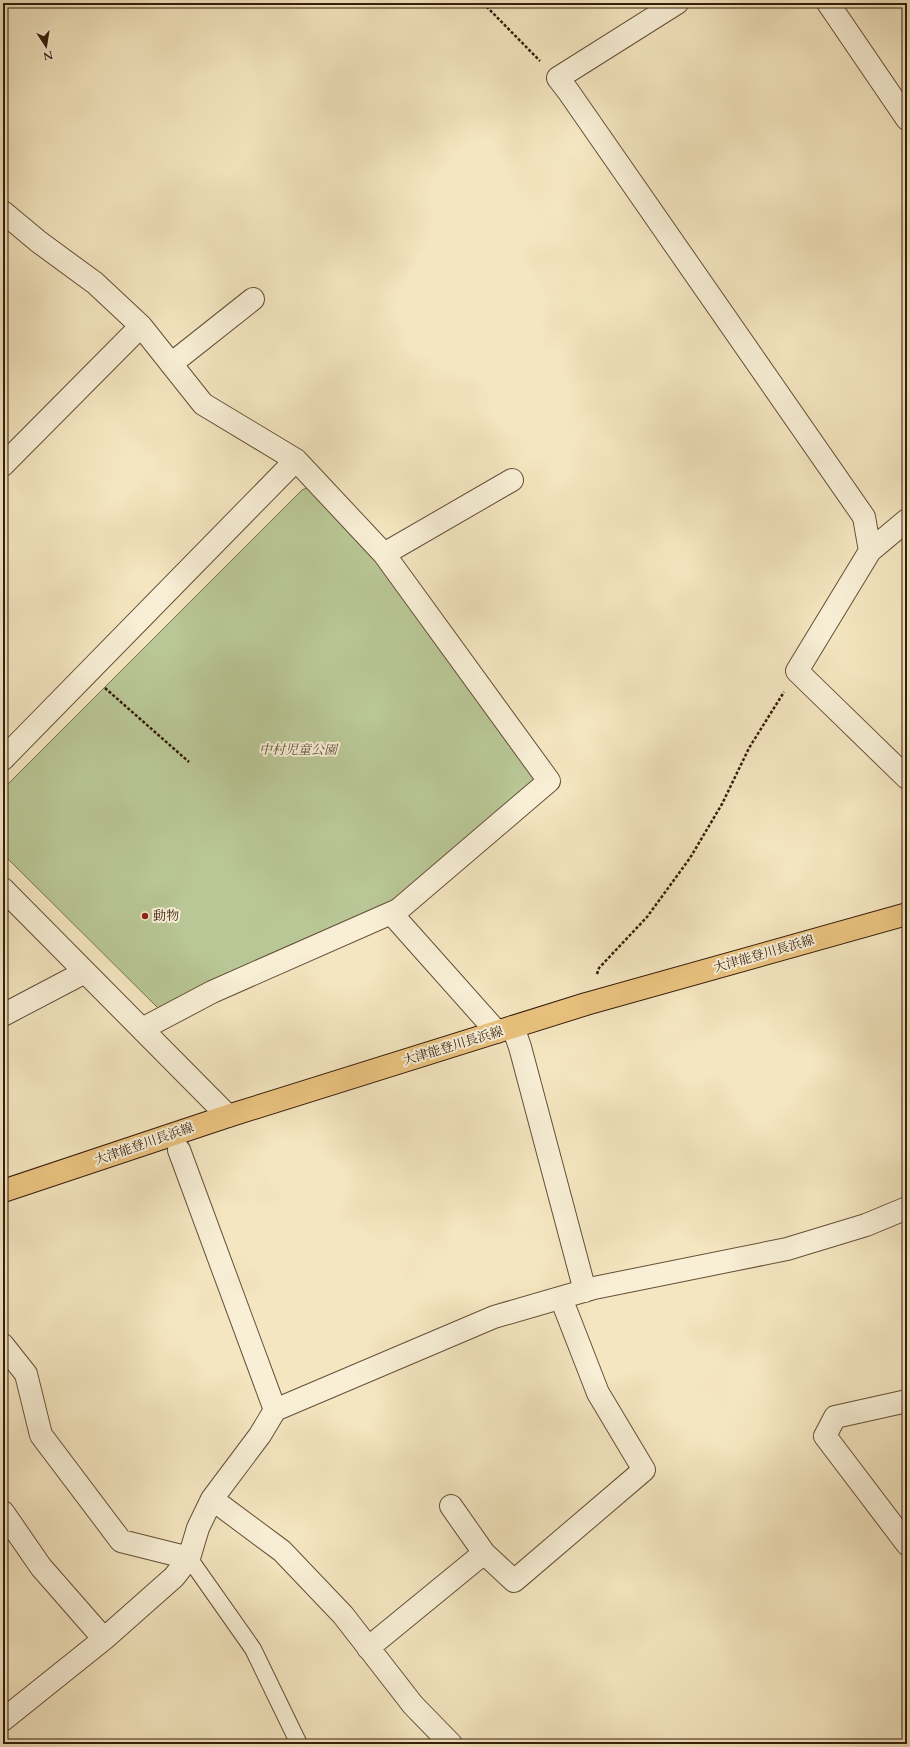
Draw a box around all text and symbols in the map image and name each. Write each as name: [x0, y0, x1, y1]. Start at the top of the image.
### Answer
north arrow: [26, 26, 66, 66]
text: N: [41, 47, 54, 64]
park label: 中村児童公園: [259, 741, 339, 759]
place label: 動物: [153, 907, 179, 925]
marker: 動物: [140, 911, 150, 921]
street label: 大津能登川長浜線: [712, 931, 816, 977]
street label: 大津能登川長浜線: [401, 1022, 505, 1070]
street label: 大津能登川長浜線: [92, 1119, 196, 1169]

